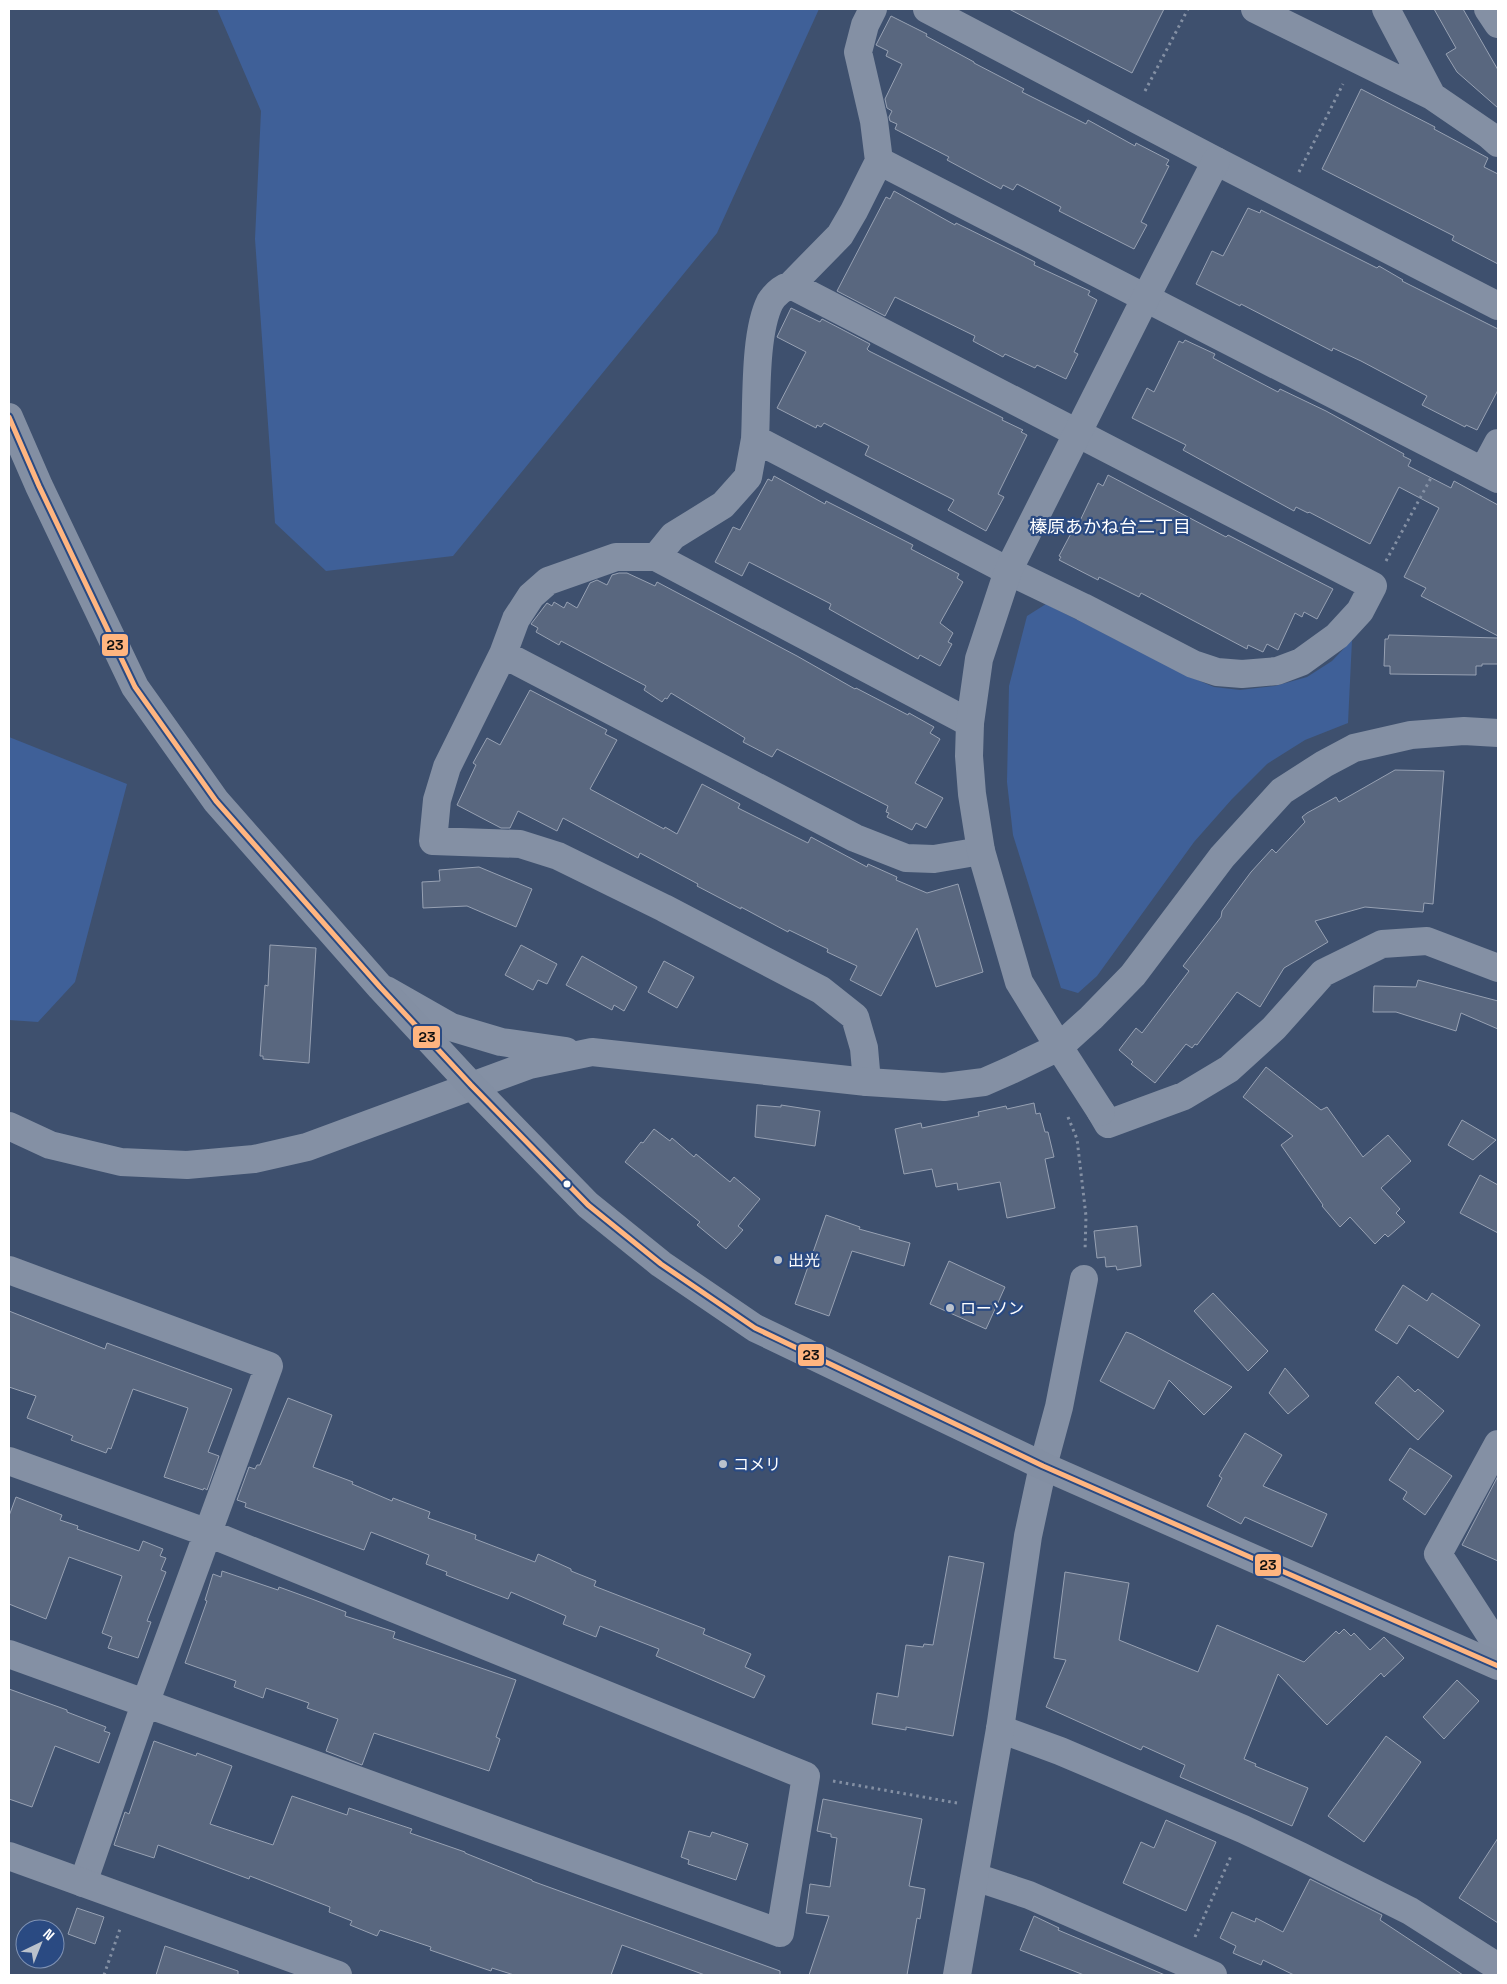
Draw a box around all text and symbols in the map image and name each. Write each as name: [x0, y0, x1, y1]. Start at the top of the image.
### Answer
district label: 榛原あかね台二丁目: [1029, 515, 1191, 538]
line badge: 23: [101, 633, 129, 657]
text: 23: [107, 636, 123, 654]
line badge: 23: [412, 1025, 441, 1049]
text: 23: [419, 1028, 435, 1046]
unlabelled marker: [562, 1179, 572, 1189]
place label: 出光: [788, 1250, 820, 1271]
marker: 出光: [772, 1254, 784, 1266]
place label: ローソン: [960, 1298, 1024, 1319]
marker: ローソン: [944, 1302, 956, 1314]
line badge: 23: [797, 1343, 825, 1367]
text: 23: [803, 1346, 819, 1364]
place label: コメリ: [733, 1454, 781, 1475]
marker: コメリ: [717, 1458, 729, 1470]
line badge: 23: [1254, 1553, 1282, 1577]
text: 23: [1260, 1556, 1276, 1574]
north arrow: [15, 1919, 65, 1969]
text: N: [39, 1925, 58, 1944]

